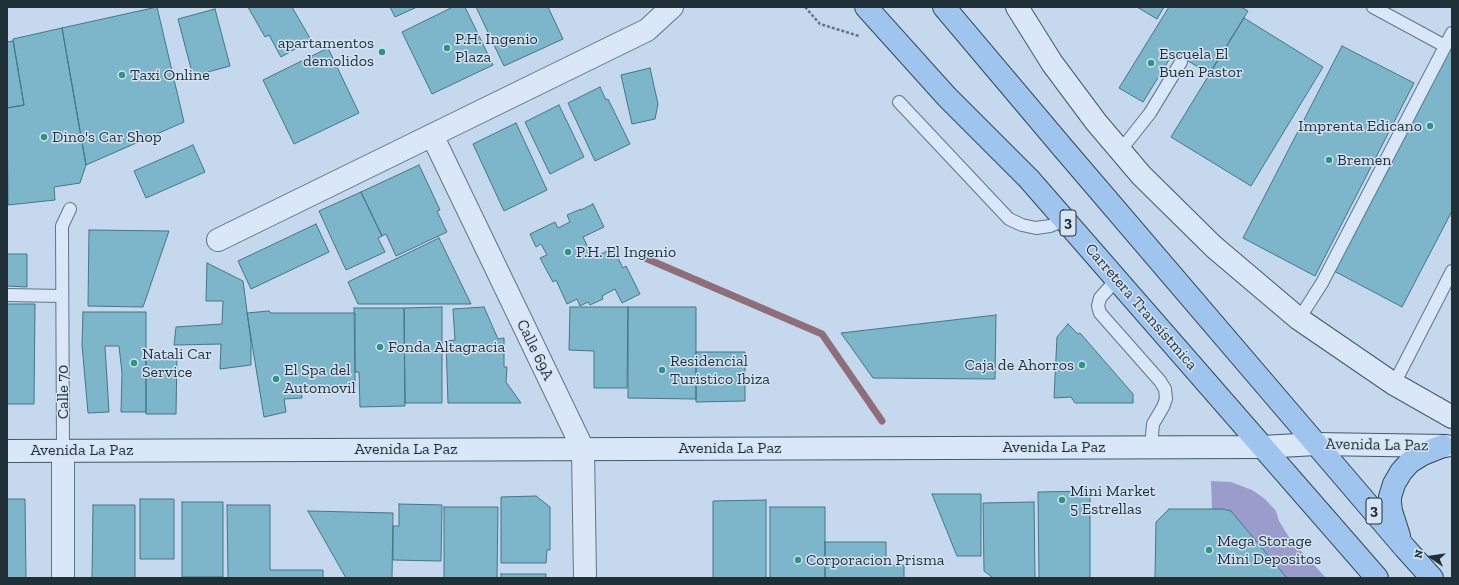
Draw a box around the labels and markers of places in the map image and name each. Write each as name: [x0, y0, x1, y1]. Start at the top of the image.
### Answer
place label: P.H. Ingenio Plaza: [455, 29, 538, 67]
place label: apartamentos demolidos: [278, 33, 374, 71]
marker: P.H. Ingenio Plaza: [442, 43, 452, 53]
place label: Escuela El Buen Pastor: [1159, 44, 1243, 82]
marker: apartamentos demolidos: [377, 47, 387, 57]
marker: Escuela El Buen Pastor: [1146, 58, 1156, 68]
place label: Taxi Online: [130, 65, 210, 85]
marker: Taxi Online: [117, 70, 127, 80]
place label: Imprenta Edicano: [1298, 116, 1422, 136]
marker: Imprenta Edicano: [1425, 121, 1435, 131]
place label: Dino's Car Shop: [52, 127, 162, 147]
marker: Dino's Car Shop: [39, 132, 49, 142]
place label: Bremen: [1337, 150, 1391, 170]
marker: Bremen: [1324, 155, 1334, 165]
place label: P.H. El Ingenio: [576, 242, 676, 262]
marker: P.H. El Ingenio: [563, 247, 573, 257]
place label: Fonda Altagracia: [388, 337, 505, 357]
marker: Fonda Altagracia: [375, 342, 385, 352]
place label: Natali Car Service: [142, 344, 212, 382]
place label: Residencial Turistico Ibiza: [670, 351, 770, 389]
place label: Caja de Ahorros: [964, 355, 1074, 375]
marker: Natali Car Service: [129, 358, 139, 368]
place label: El Spa del Automovil: [284, 360, 356, 398]
marker: Caja de Ahorros: [1077, 360, 1087, 370]
marker: Residencial Turistico Ibiza: [657, 365, 667, 375]
marker: El Spa del Automovil: [271, 374, 281, 384]
place label: Mini Market 5 Estrellas: [1070, 481, 1156, 519]
marker: Mini Market 5 Estrellas: [1057, 495, 1067, 505]
place label: Mega Storage Mini Depositos: [1217, 531, 1321, 569]
marker: Mega Storage Mini Depositos: [1204, 545, 1214, 555]
place label: Corporacion Prisma: [806, 550, 945, 570]
marker: Corporacion Prisma: [793, 555, 803, 565]

